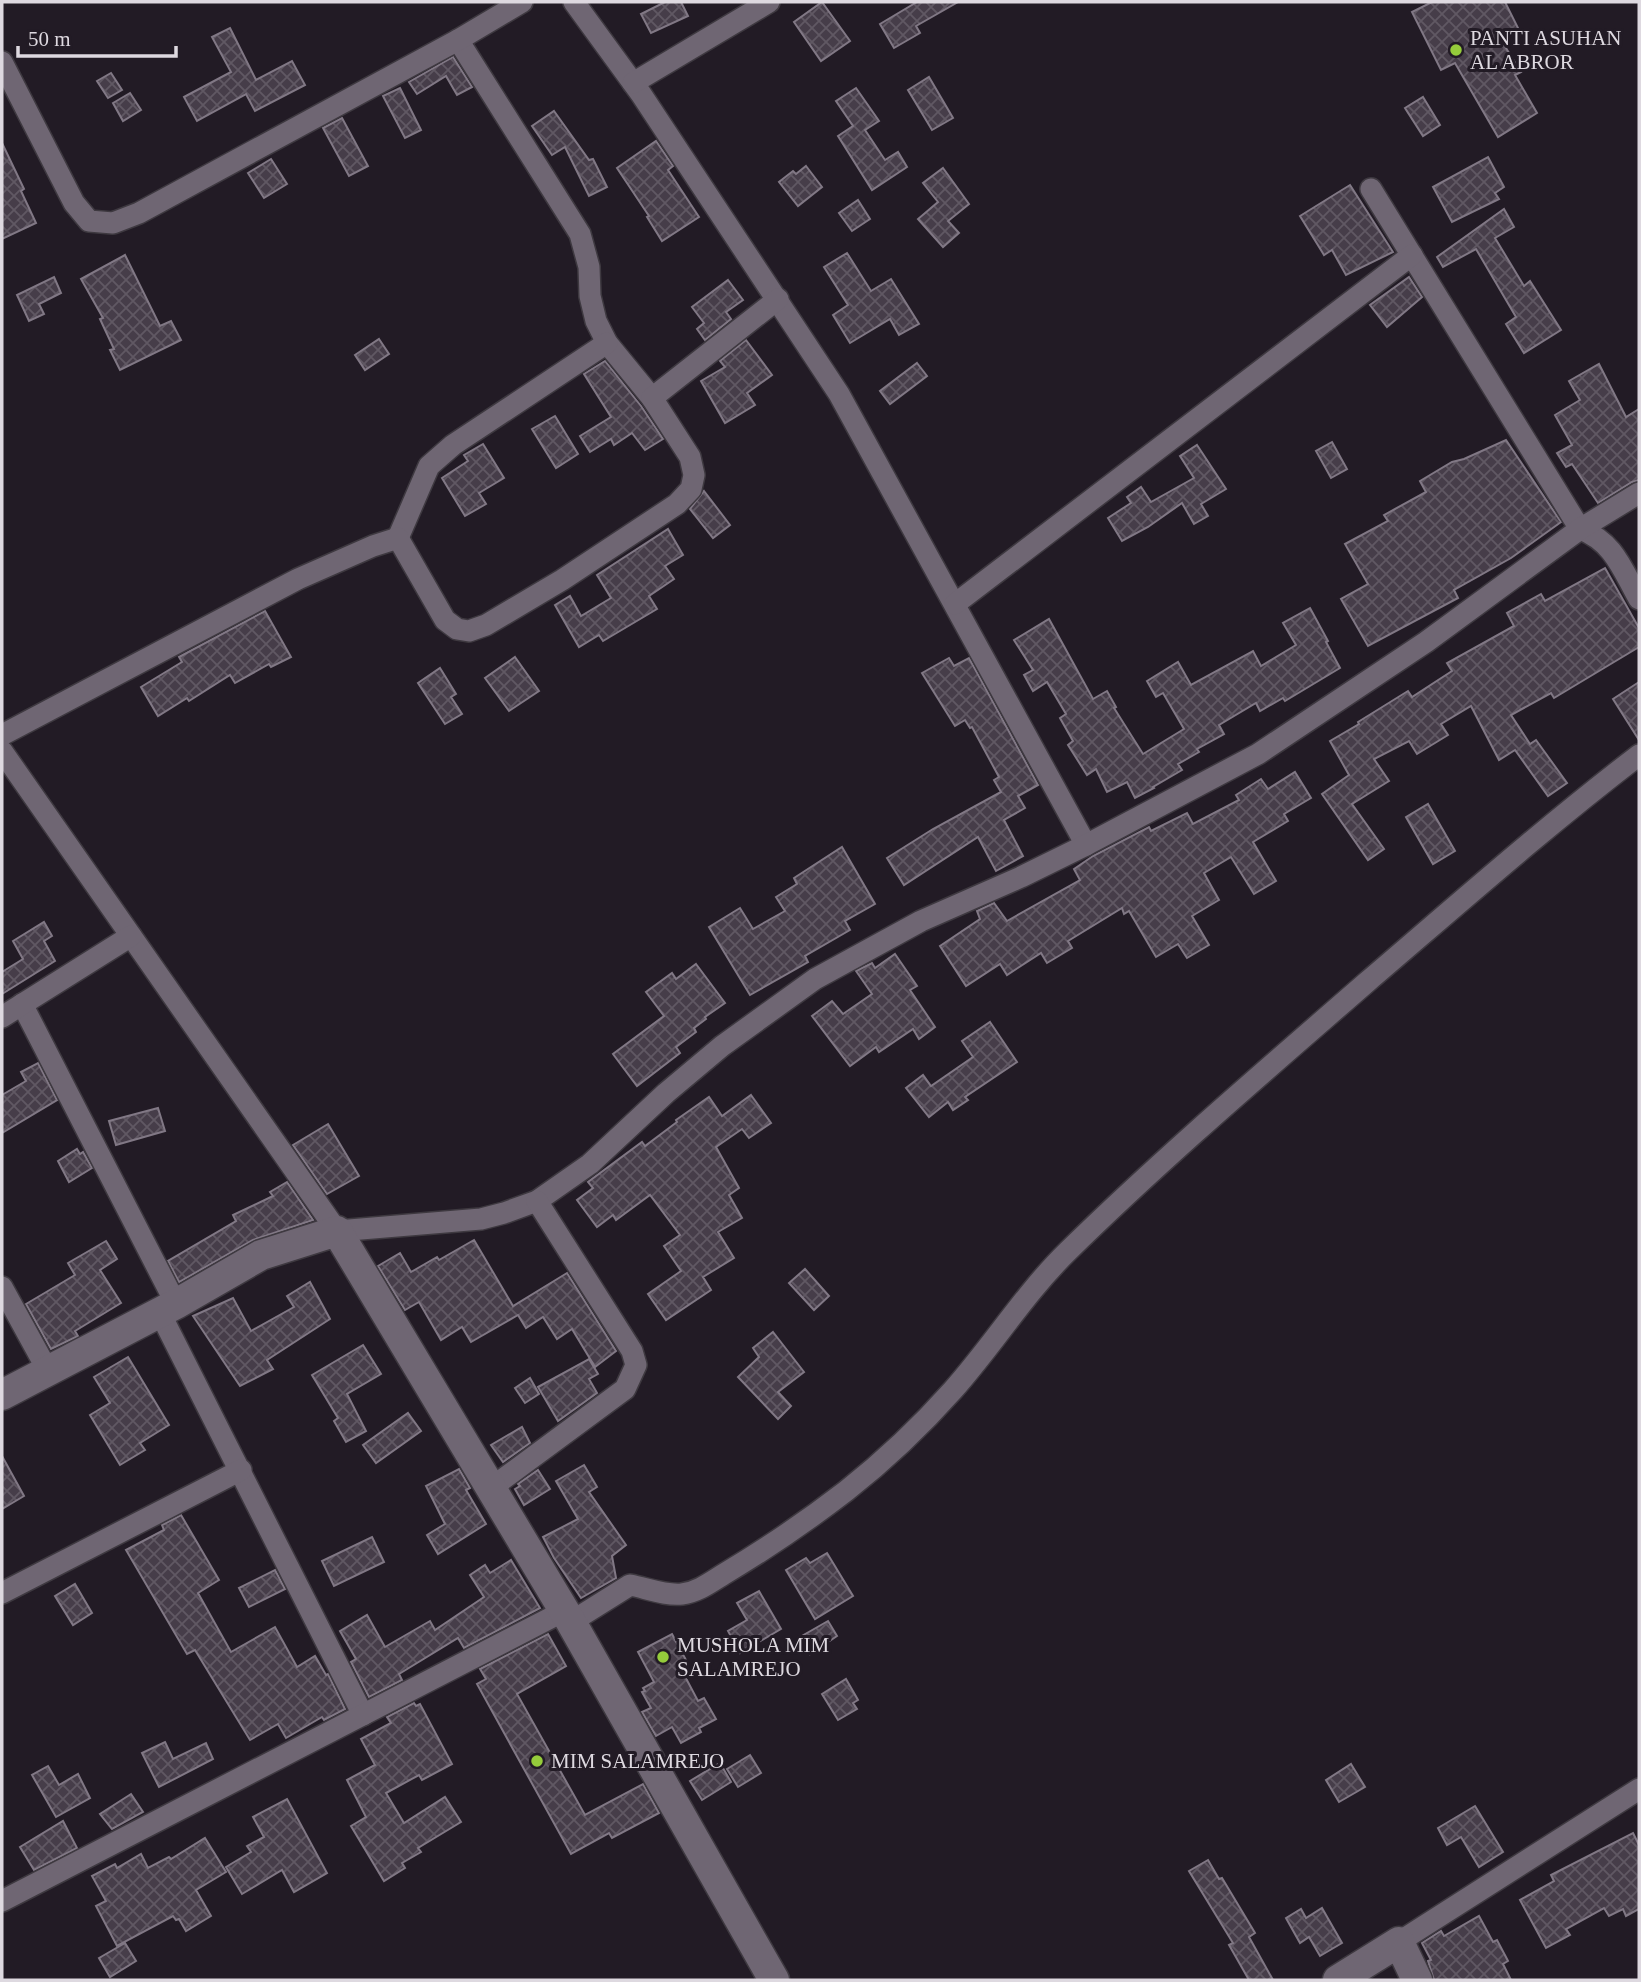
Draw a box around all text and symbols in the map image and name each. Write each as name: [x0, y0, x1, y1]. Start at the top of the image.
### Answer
scale bar: [18, 14, 175, 58]
place label: PANTI ASUHAN AL ABROR: [1470, 26, 1622, 74]
text: 50 m: [28, 27, 71, 51]
marker: PANTI ASUHAN AL ABROR: [1448, 42, 1464, 58]
place label: MUSHOLA MIM SALAMREJO: [677, 1633, 830, 1681]
marker: MUSHOLA MIM SALAMREJO: [655, 1649, 671, 1665]
place label: MIM SALAMREJO: [551, 1749, 724, 1773]
marker: MIM SALAMREJO: [529, 1753, 545, 1769]

